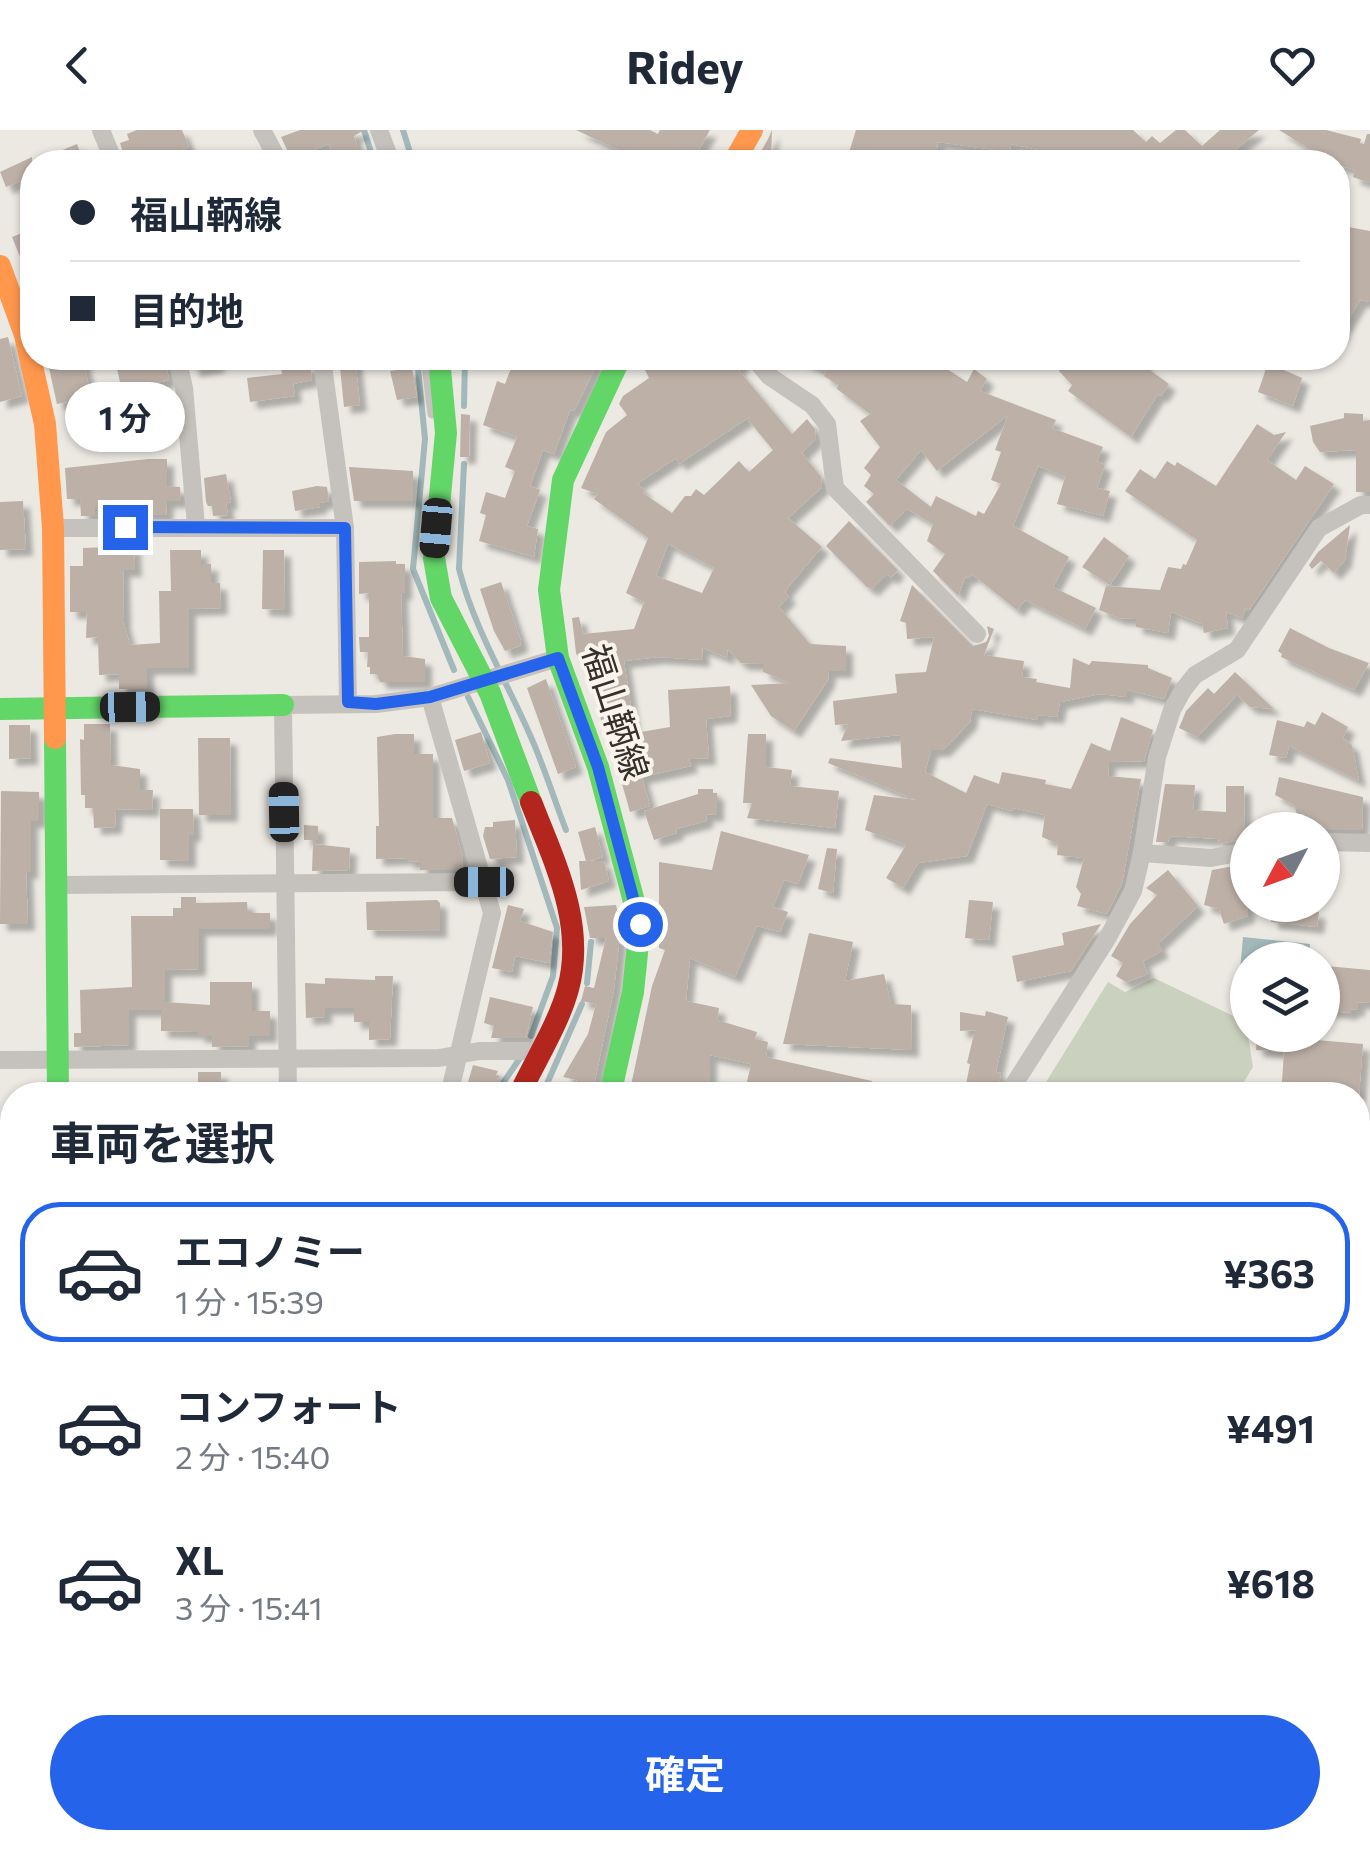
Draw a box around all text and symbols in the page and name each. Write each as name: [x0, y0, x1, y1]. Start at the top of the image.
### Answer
icon: back: [50, 38, 105, 93]
text: Ridey: [626, 38, 744, 93]
icon: heart: [1265, 38, 1320, 93]
text: 福山鞆線: [130, 190, 282, 237]
text: 目的地: [130, 286, 244, 333]
callout: 1 分: [65, 382, 185, 452]
text: 1 分: [99, 397, 151, 437]
car: [418, 497, 454, 559]
route end: [103, 505, 148, 550]
street label: 福山鞆線: [575, 638, 659, 784]
car: [100, 691, 160, 723]
car: [268, 782, 300, 842]
north arrow: [1230, 812, 1340, 922]
map controls: [1230, 812, 1340, 1052]
car: [454, 867, 514, 897]
route start: [618, 902, 663, 947]
button: layers: [1230, 942, 1340, 1052]
text: 車両を選択: [50, 1114, 275, 1169]
icon: car: [55, 1227, 145, 1317]
text: エコノミー: [175, 1227, 365, 1274]
text: ¥363: [1223, 1249, 1315, 1296]
text: 1 分 · 15:39: [175, 1281, 324, 1321]
icon: car: [55, 1382, 145, 1472]
text: コンフォート: [175, 1382, 402, 1429]
text: ¥491: [1226, 1404, 1315, 1451]
text: 2 分 · 15:40: [175, 1436, 330, 1476]
text: XL: [175, 1536, 224, 1583]
icon: car: [55, 1537, 145, 1627]
text: ¥618: [1227, 1559, 1315, 1606]
text: 3 分 · 15:41: [175, 1587, 323, 1627]
button: 確定: [50, 1715, 1320, 1830]

